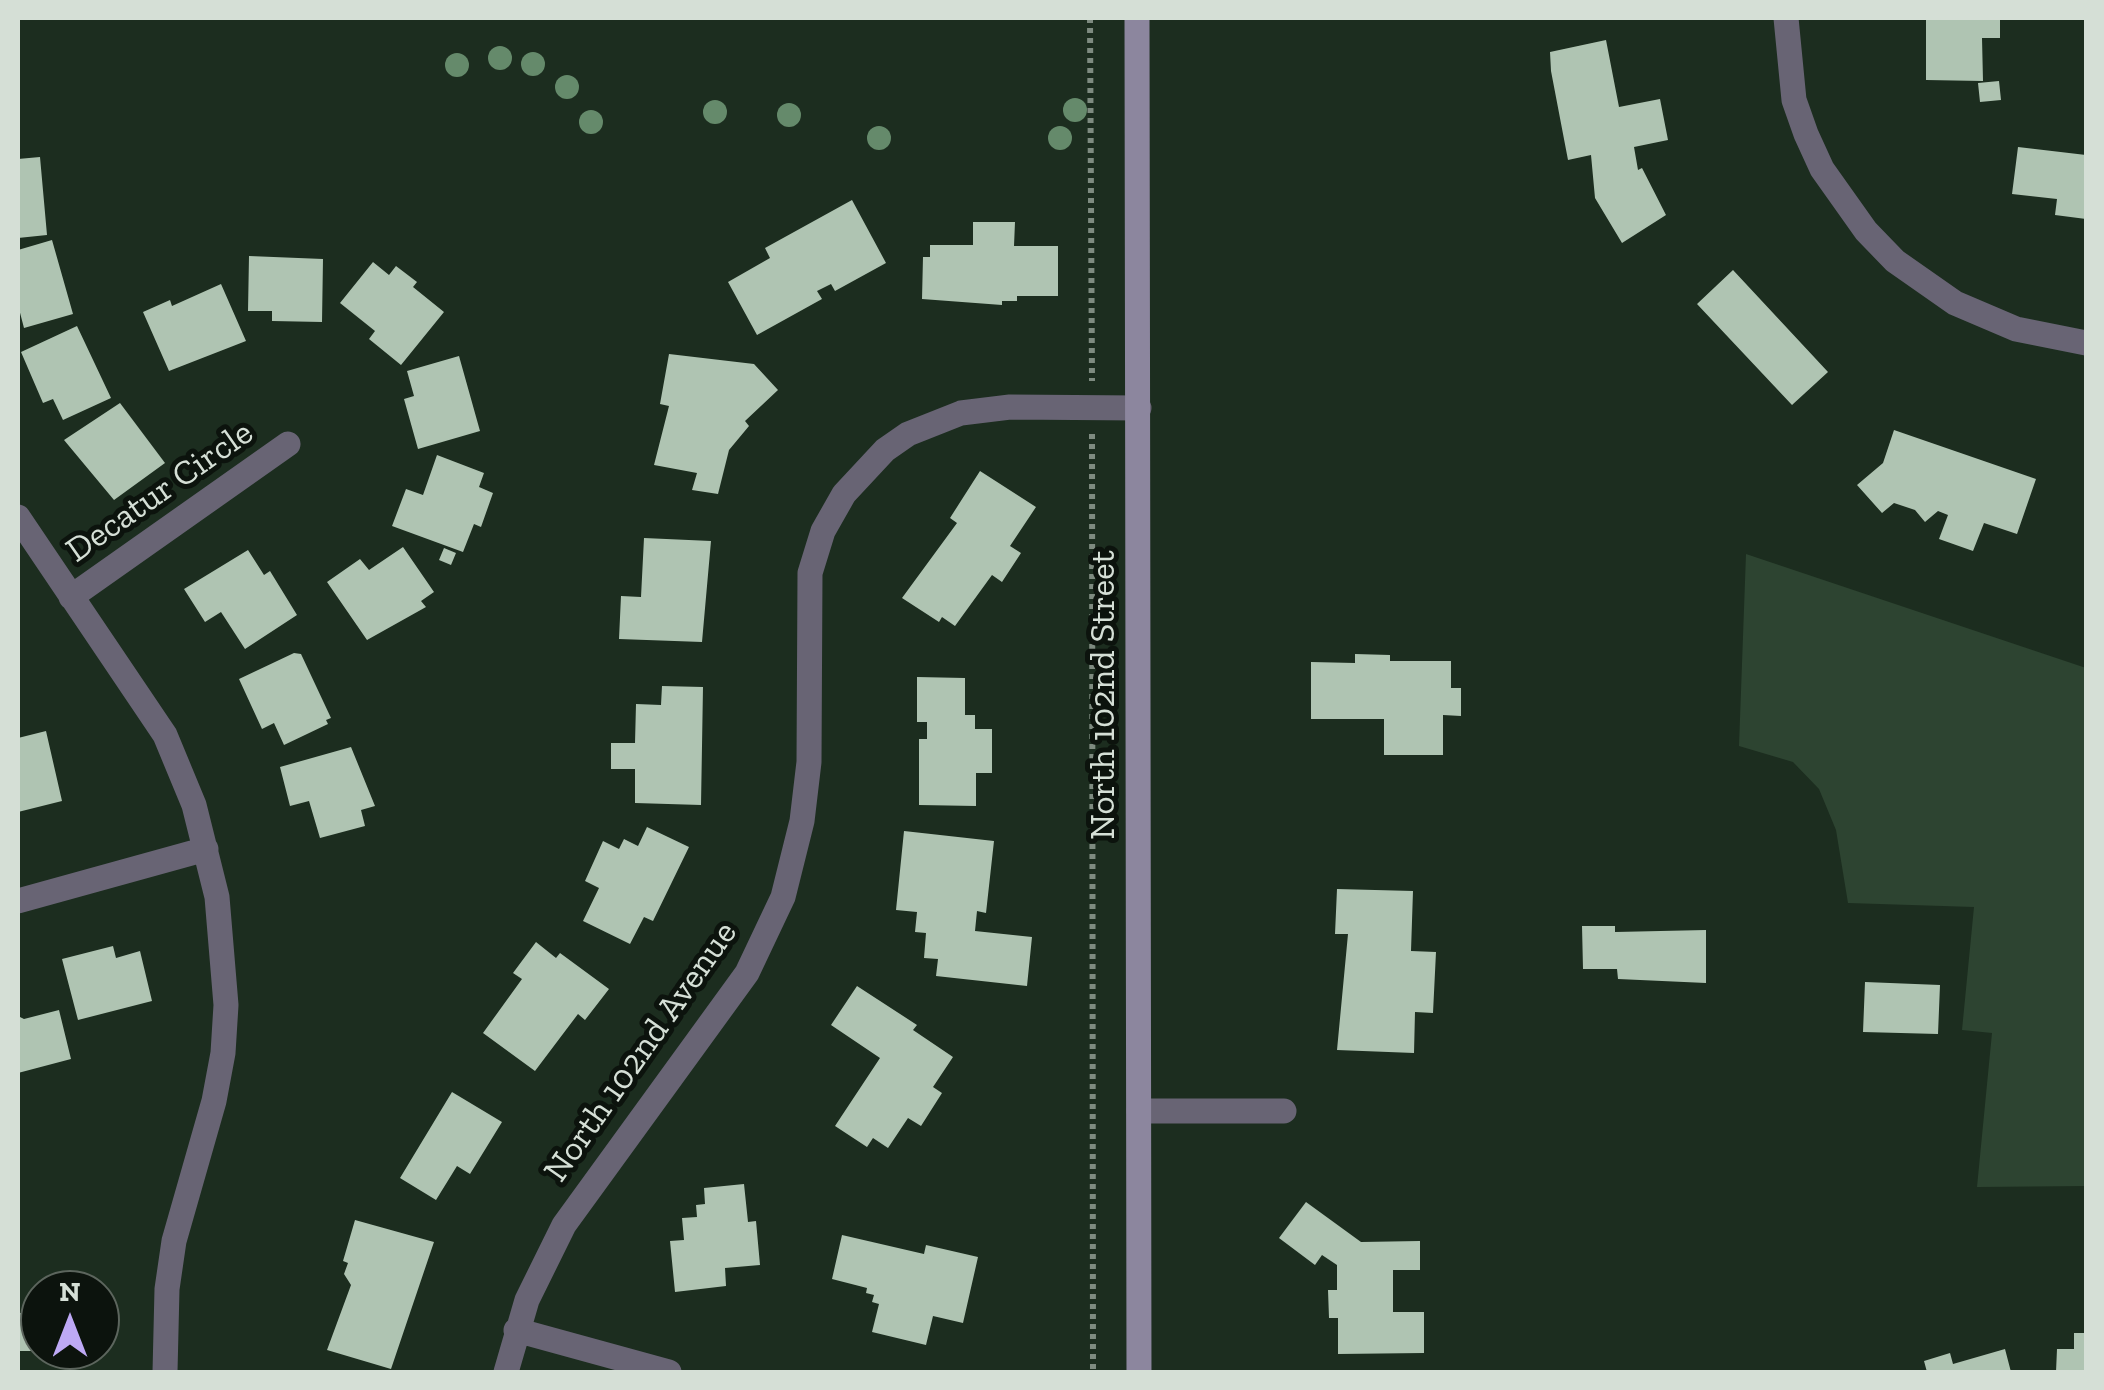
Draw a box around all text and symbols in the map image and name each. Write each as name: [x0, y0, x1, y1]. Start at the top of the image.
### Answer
street label: Decatur Circle: [58, 412, 262, 572]
street label: North 102nd Street: [1083, 550, 1125, 840]
street label: North 102nd Avenue: [535, 914, 747, 1190]
north arrow: [20, 1270, 120, 1370]
text: N: [59, 1275, 81, 1308]

